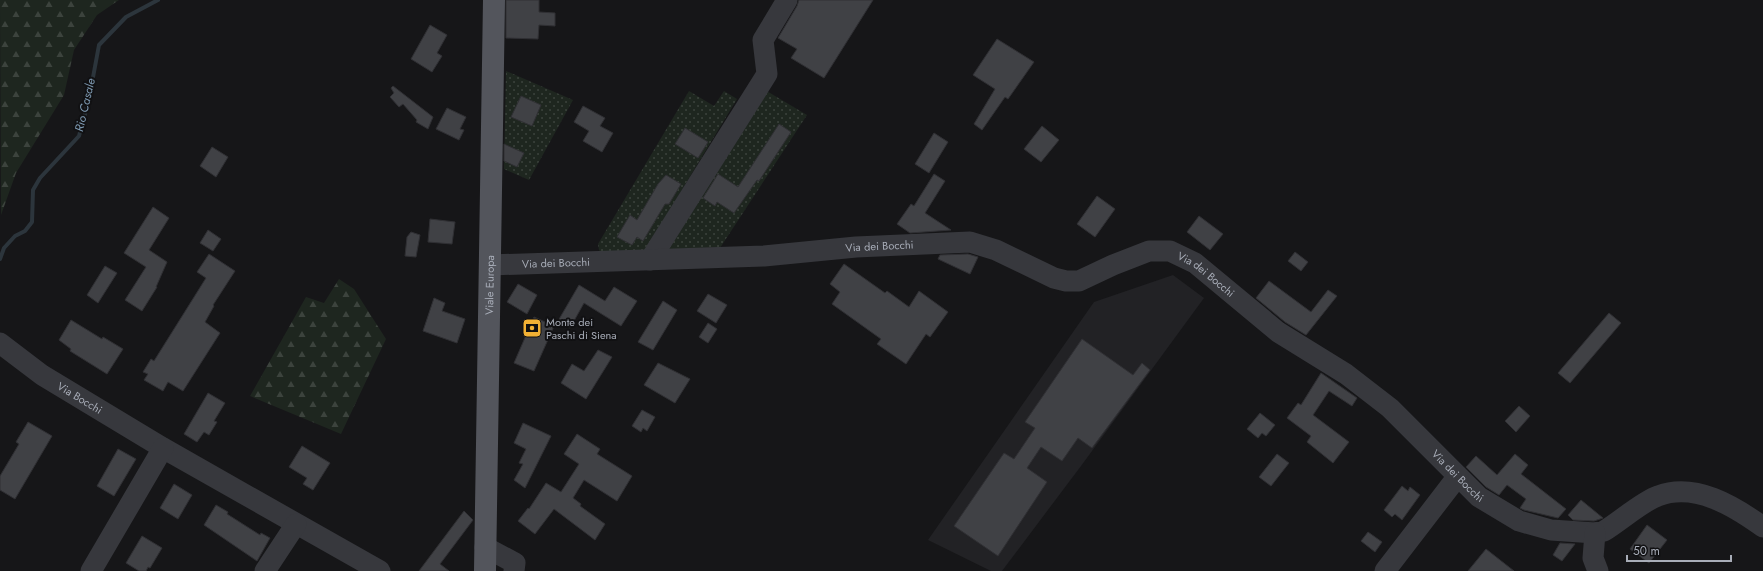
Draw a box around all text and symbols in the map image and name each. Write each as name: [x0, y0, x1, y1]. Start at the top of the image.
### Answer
water label: Rio Casale: [70, 77, 100, 133]
street label: Via dei Bocchi: [845, 236, 914, 256]
street label: Via dei Bocchi: [1175, 248, 1238, 301]
street label: Via dei Bocchi: [522, 254, 590, 272]
street label: Viale Europa: [481, 255, 498, 315]
place label: Monte dei Paschi di Siena: [546, 314, 617, 343]
bank icon: Monte dei Paschi di Siena: [521, 317, 543, 339]
street label: Via Bocchi: [54, 378, 106, 418]
street label: Via dei Bocchi: [1428, 446, 1487, 506]
scale bar: [1627, 537, 1731, 563]
text: 50 m: [1633, 542, 1660, 560]

